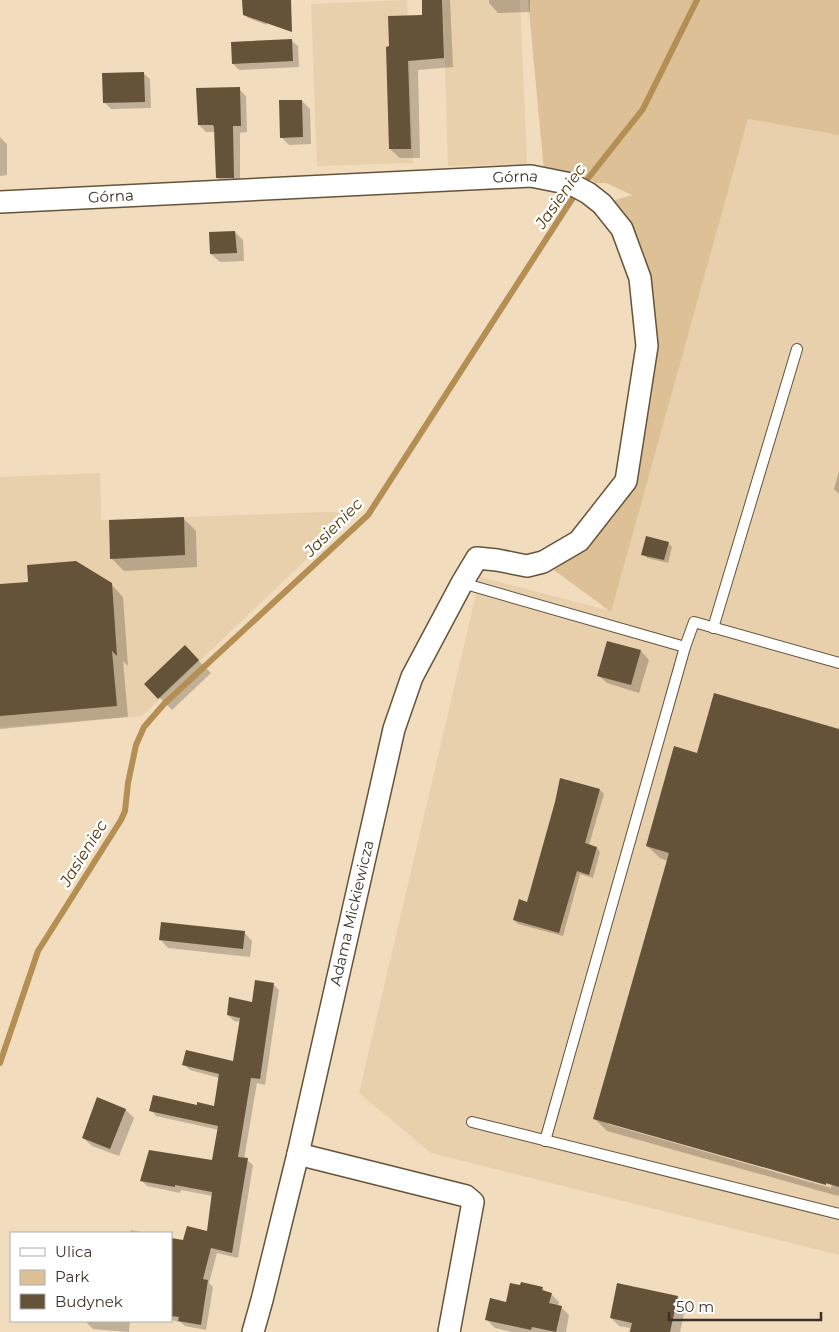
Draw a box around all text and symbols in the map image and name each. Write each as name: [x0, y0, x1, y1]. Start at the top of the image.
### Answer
water label: Jasieniec: [531, 160, 589, 233]
street label: Górna: [492, 166, 540, 187]
street label: Górna: [87, 185, 134, 207]
water label: Jasieniec: [300, 494, 366, 561]
water label: Jasieniec: [55, 817, 111, 891]
street label: Adama Mickiewicza: [325, 838, 378, 988]
legend: [10, 1232, 172, 1322]
text: Ulica: [55, 1242, 92, 1261]
text: Park: [55, 1267, 89, 1286]
scale bar: [669, 1290, 822, 1322]
text: Budynek: [55, 1292, 123, 1311]
text: 50 m: [676, 1297, 714, 1316]

